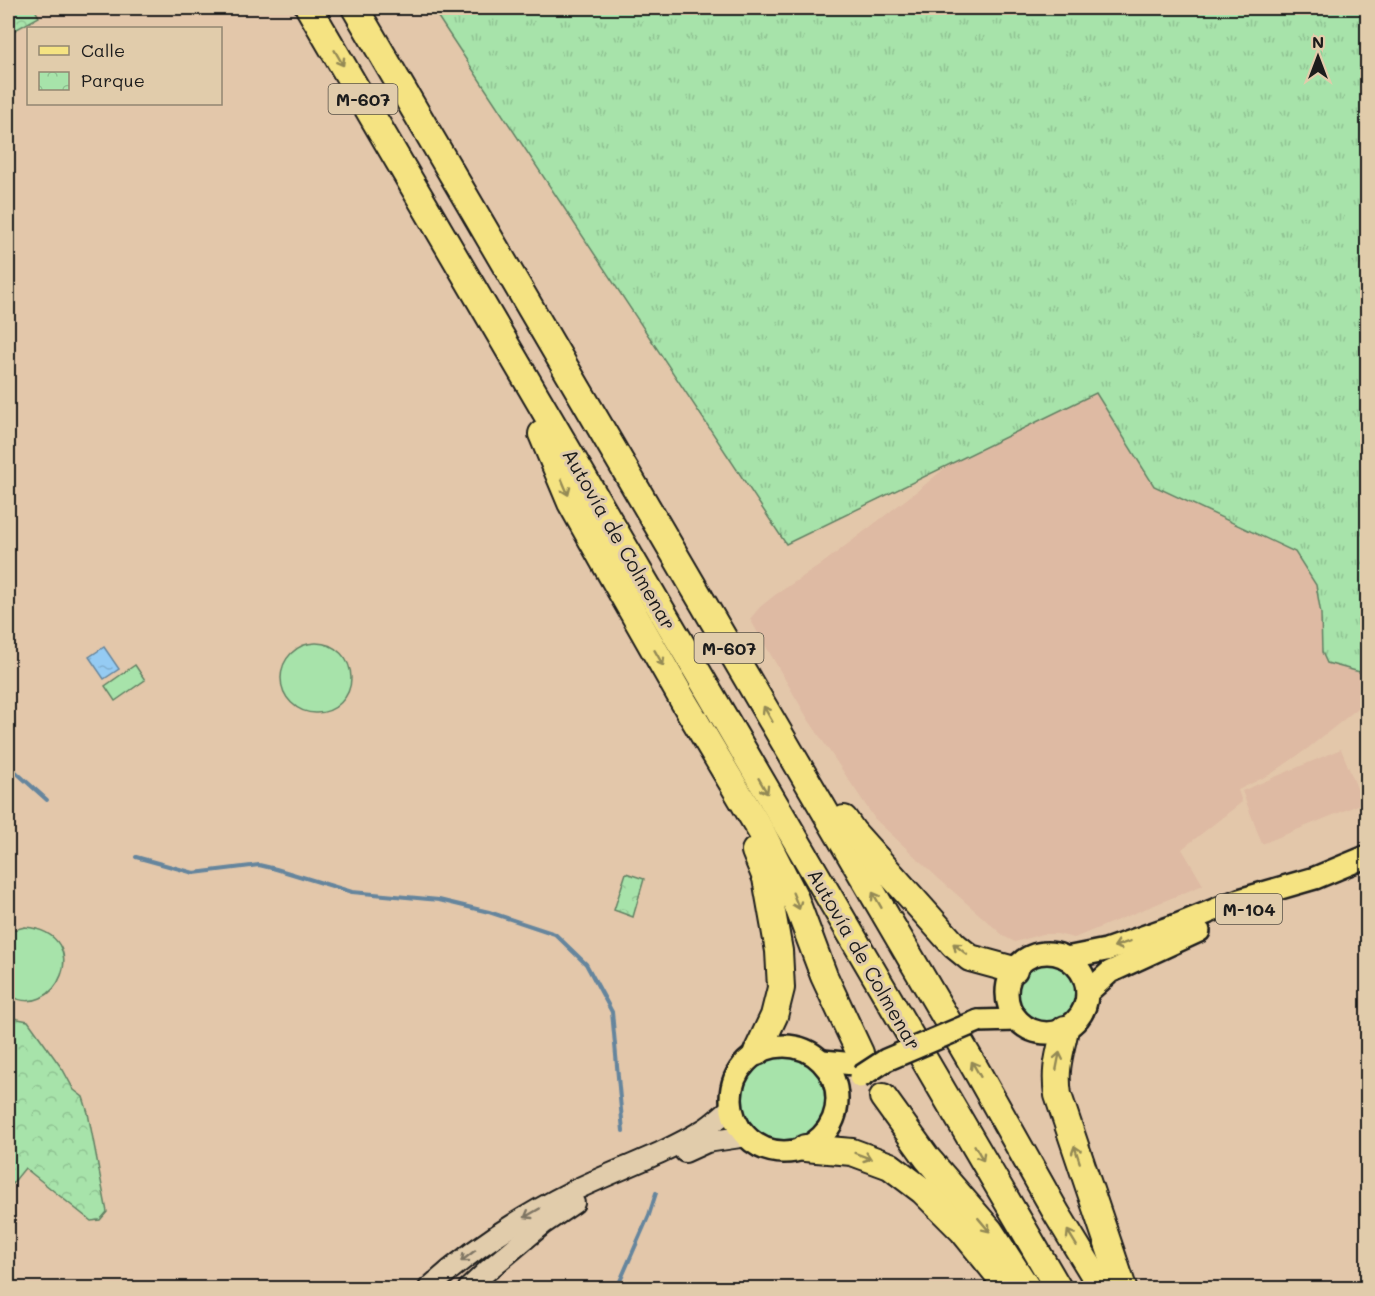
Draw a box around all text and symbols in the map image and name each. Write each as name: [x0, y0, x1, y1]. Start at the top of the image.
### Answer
legend: [27, 27, 222, 105]
north arrow: [1288, 27, 1348, 87]
text: N: [1312, 31, 1324, 52]
text: Calle: [81, 38, 125, 62]
one-way arrow: [333, 49, 345, 66]
text: Parque: [81, 68, 145, 92]
road number: M-607: [328, 84, 398, 114]
street label: Autovía de Colmenar: [557, 443, 683, 635]
one-way arrow: [560, 478, 571, 496]
road number: M-607: [694, 633, 764, 663]
one-way arrow: [653, 649, 665, 666]
one-way arrow: [762, 706, 774, 723]
one-way arrow: [758, 777, 770, 794]
street label: Autovía de Colmenar: [802, 863, 928, 1055]
one-way arrow: [791, 891, 802, 910]
one-way arrow: [871, 892, 882, 910]
road number: M-104: [1216, 894, 1282, 924]
one-way arrow: [1113, 940, 1132, 951]
one-way arrow: [953, 943, 969, 956]
one-way arrow: [1053, 1052, 1064, 1072]
one-way arrow: [970, 1061, 982, 1078]
one-way arrow: [973, 1144, 985, 1161]
one-way arrow: [1071, 1145, 1082, 1164]
one-way arrow: [853, 1151, 872, 1162]
one-way arrow: [524, 1207, 541, 1219]
one-way arrow: [978, 1217, 991, 1233]
one-way arrow: [1066, 1230, 1078, 1247]
one-way arrow: [460, 1250, 476, 1263]

